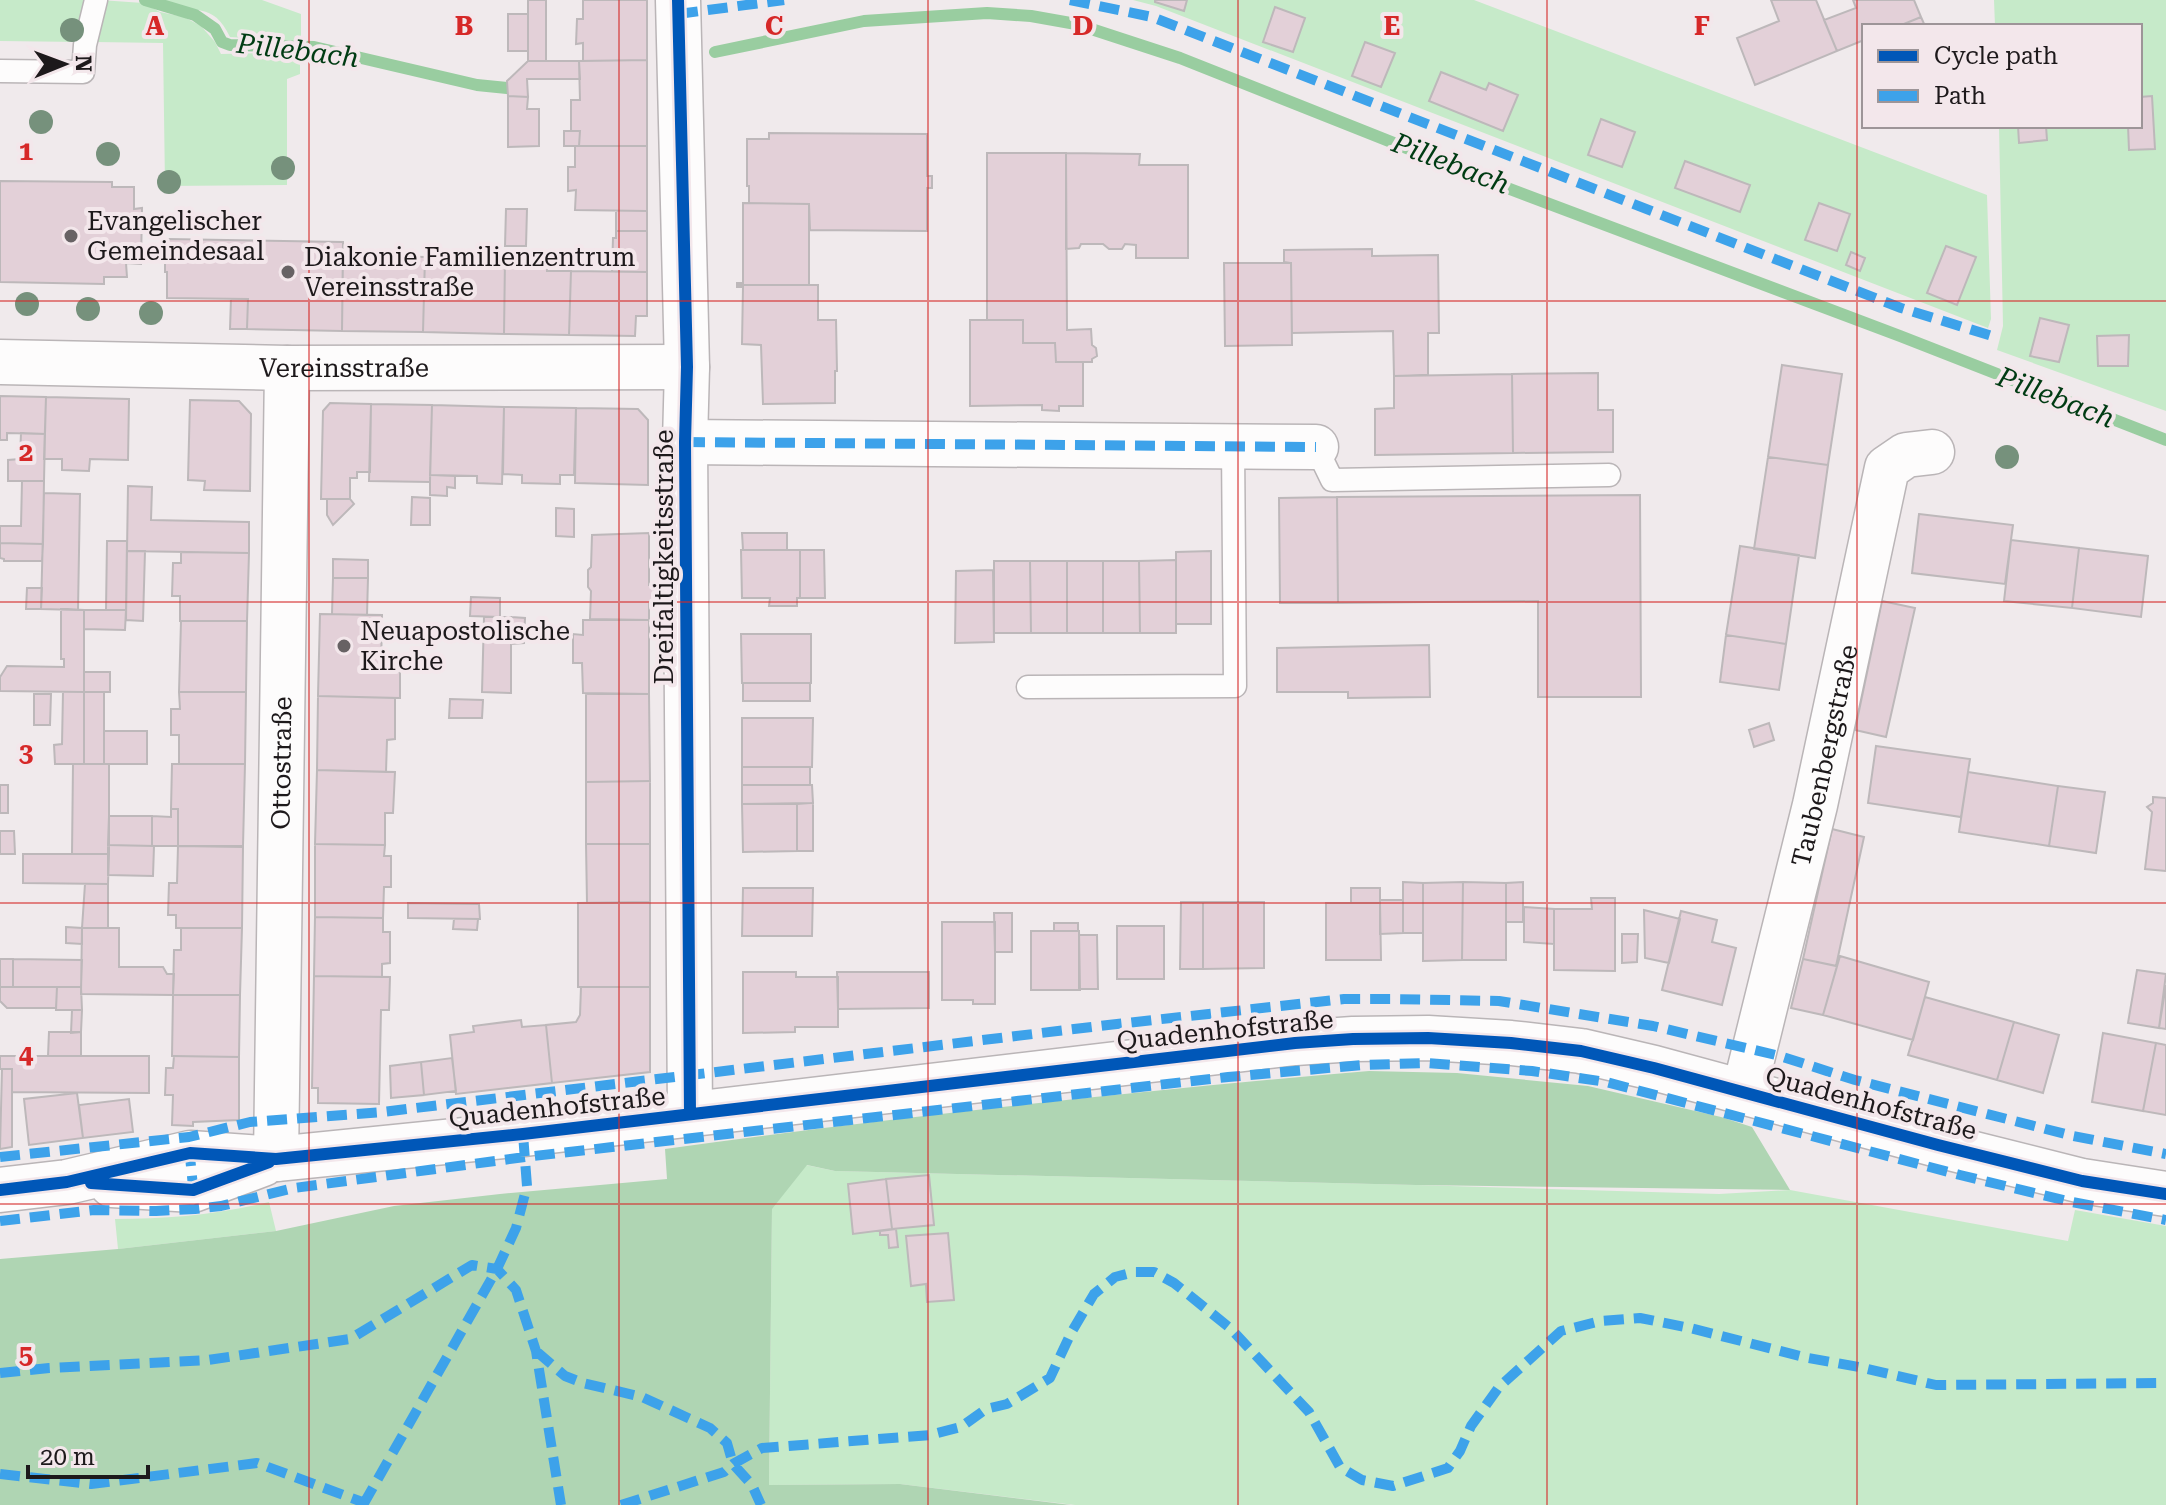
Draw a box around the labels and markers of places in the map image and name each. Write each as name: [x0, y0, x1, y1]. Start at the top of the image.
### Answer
place label: Evangelischer Gemeindesaal: [87, 206, 264, 266]
marker: Evangelischer Gemeindesaal: [62, 227, 80, 245]
place label: Diakonie Familienzentrum Vereinsstraße: [304, 242, 636, 302]
marker: Diakonie Familienzentrum Vereinsstraße: [279, 263, 297, 281]
place label: Neuapostolische Kirche: [360, 616, 570, 676]
marker: Neuapostolische Kirche: [335, 637, 353, 655]

